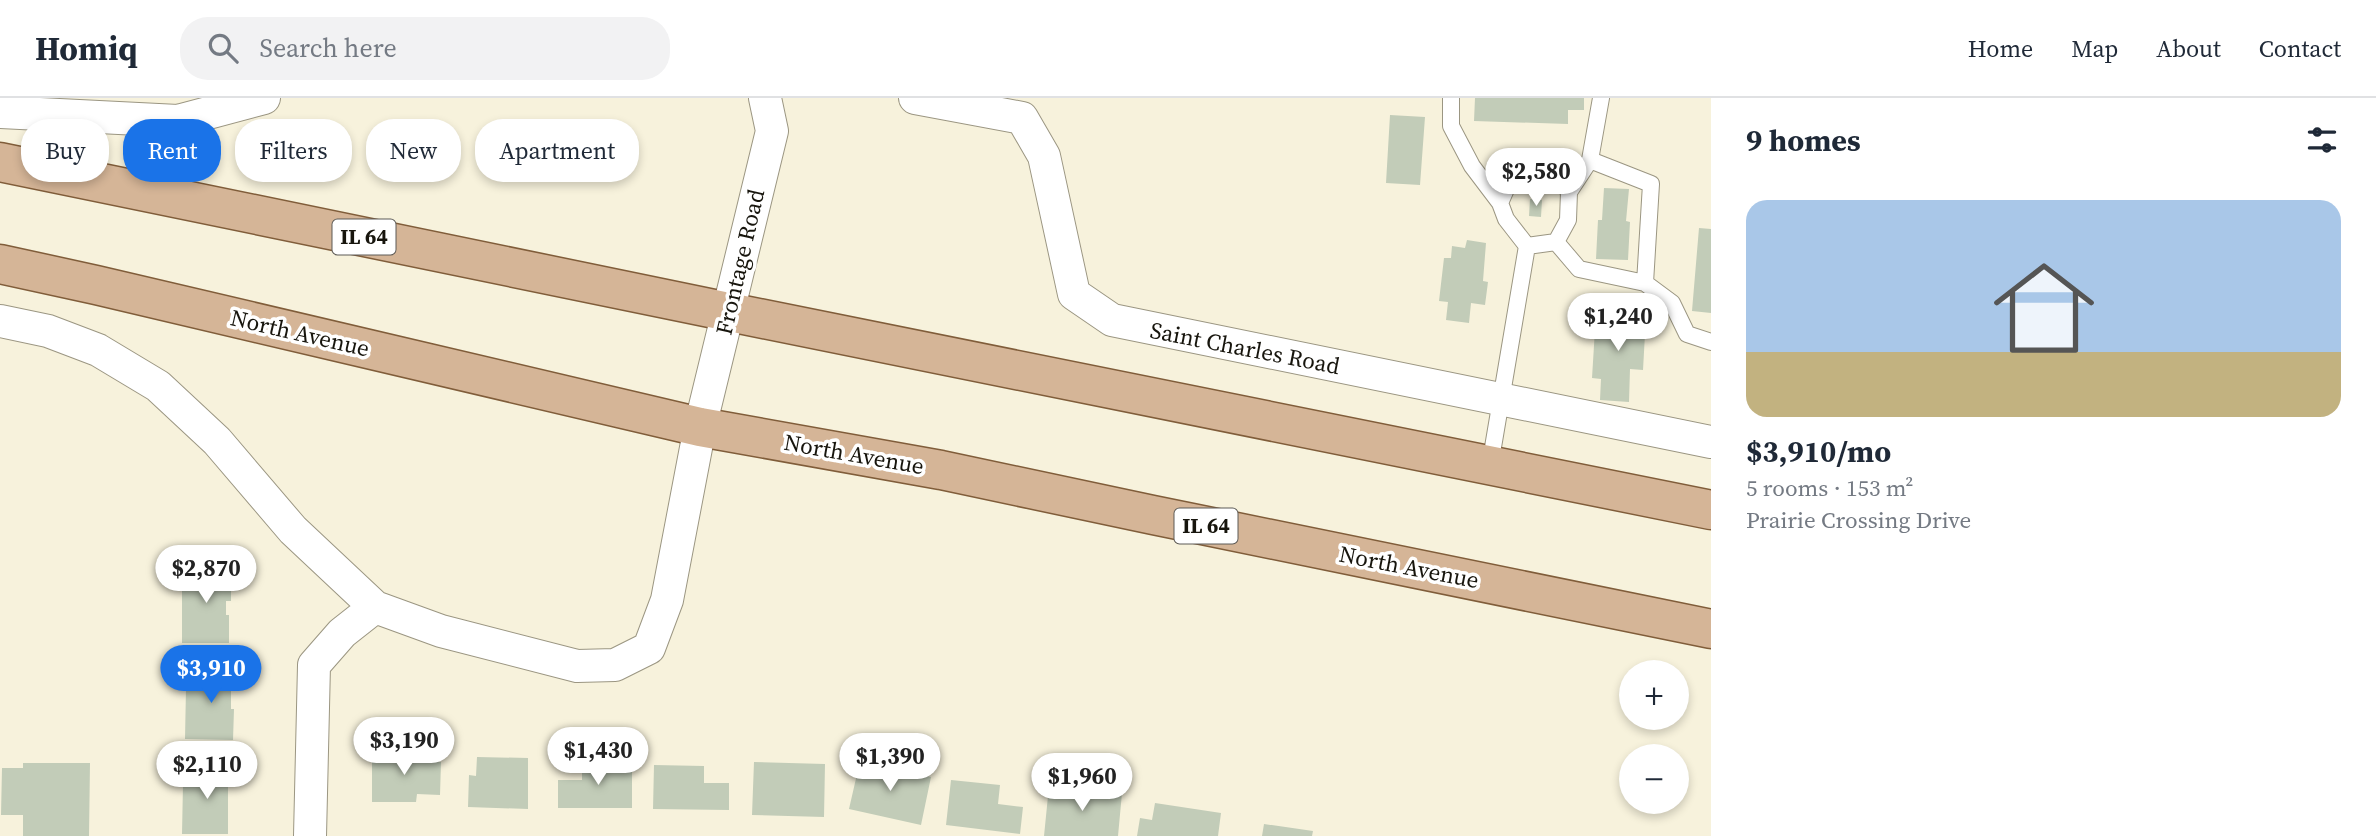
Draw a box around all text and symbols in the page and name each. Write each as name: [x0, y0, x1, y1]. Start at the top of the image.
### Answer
search box: [180, 17, 670, 80]
text: Homiq: [35, 26, 138, 71]
icon: search: [204, 29, 242, 67]
text: Search here: [260, 30, 397, 66]
text: Home: [1968, 32, 2033, 65]
text: Map: [2071, 32, 2118, 65]
text: About: [2156, 32, 2221, 65]
text: Contact: [2259, 32, 2341, 65]
chip: Buy: [21, 119, 109, 182]
chip: Rent: [123, 119, 221, 182]
chip: Filters: [235, 119, 352, 182]
chip: New: [366, 119, 461, 182]
chip: Apartment: [475, 119, 639, 182]
text: 9 homes: [1746, 120, 1861, 161]
icon: filters: [2303, 121, 2341, 159]
pin: $2,580: [1479, 148, 1593, 208]
text: $2,580: [1501, 155, 1571, 187]
street label: Frontage Road: [708, 186, 772, 338]
road number: IL 64: [332, 220, 396, 254]
icon: home: [1981, 245, 2107, 371]
pin: $1,240: [1561, 294, 1675, 353]
text: $1,240: [1583, 300, 1653, 332]
street label: North Avenue: [227, 301, 373, 365]
street label: Saint Charles Road: [1147, 314, 1343, 382]
street label: North Avenue: [782, 426, 926, 482]
text: $3,910/mo: [1746, 431, 1891, 472]
text: 5 rooms · 153 m²: [1746, 472, 1913, 504]
text: Prairie Crossing Drive: [1746, 504, 1971, 536]
road number: IL 64: [1174, 508, 1238, 544]
street label: North Avenue: [1336, 538, 1482, 596]
pin: $2,870: [149, 546, 263, 605]
text: $2,870: [171, 552, 241, 584]
pin: $3,910: [154, 646, 268, 705]
text: $3,910: [176, 652, 246, 684]
map controls: [1619, 660, 1689, 814]
button: +: [1619, 660, 1689, 730]
pin: $3,190: [347, 718, 461, 777]
text: $3,190: [369, 724, 439, 756]
pin: $1,430: [541, 728, 655, 787]
text: $1,430: [563, 734, 633, 766]
pin: $1,390: [833, 734, 947, 793]
text: $1,390: [855, 740, 925, 772]
pin: $2,110: [150, 742, 264, 801]
button: −: [1619, 744, 1689, 814]
text: $2,110: [172, 748, 242, 780]
pin: $1,960: [1025, 754, 1139, 813]
text: $1,960: [1047, 760, 1117, 792]

